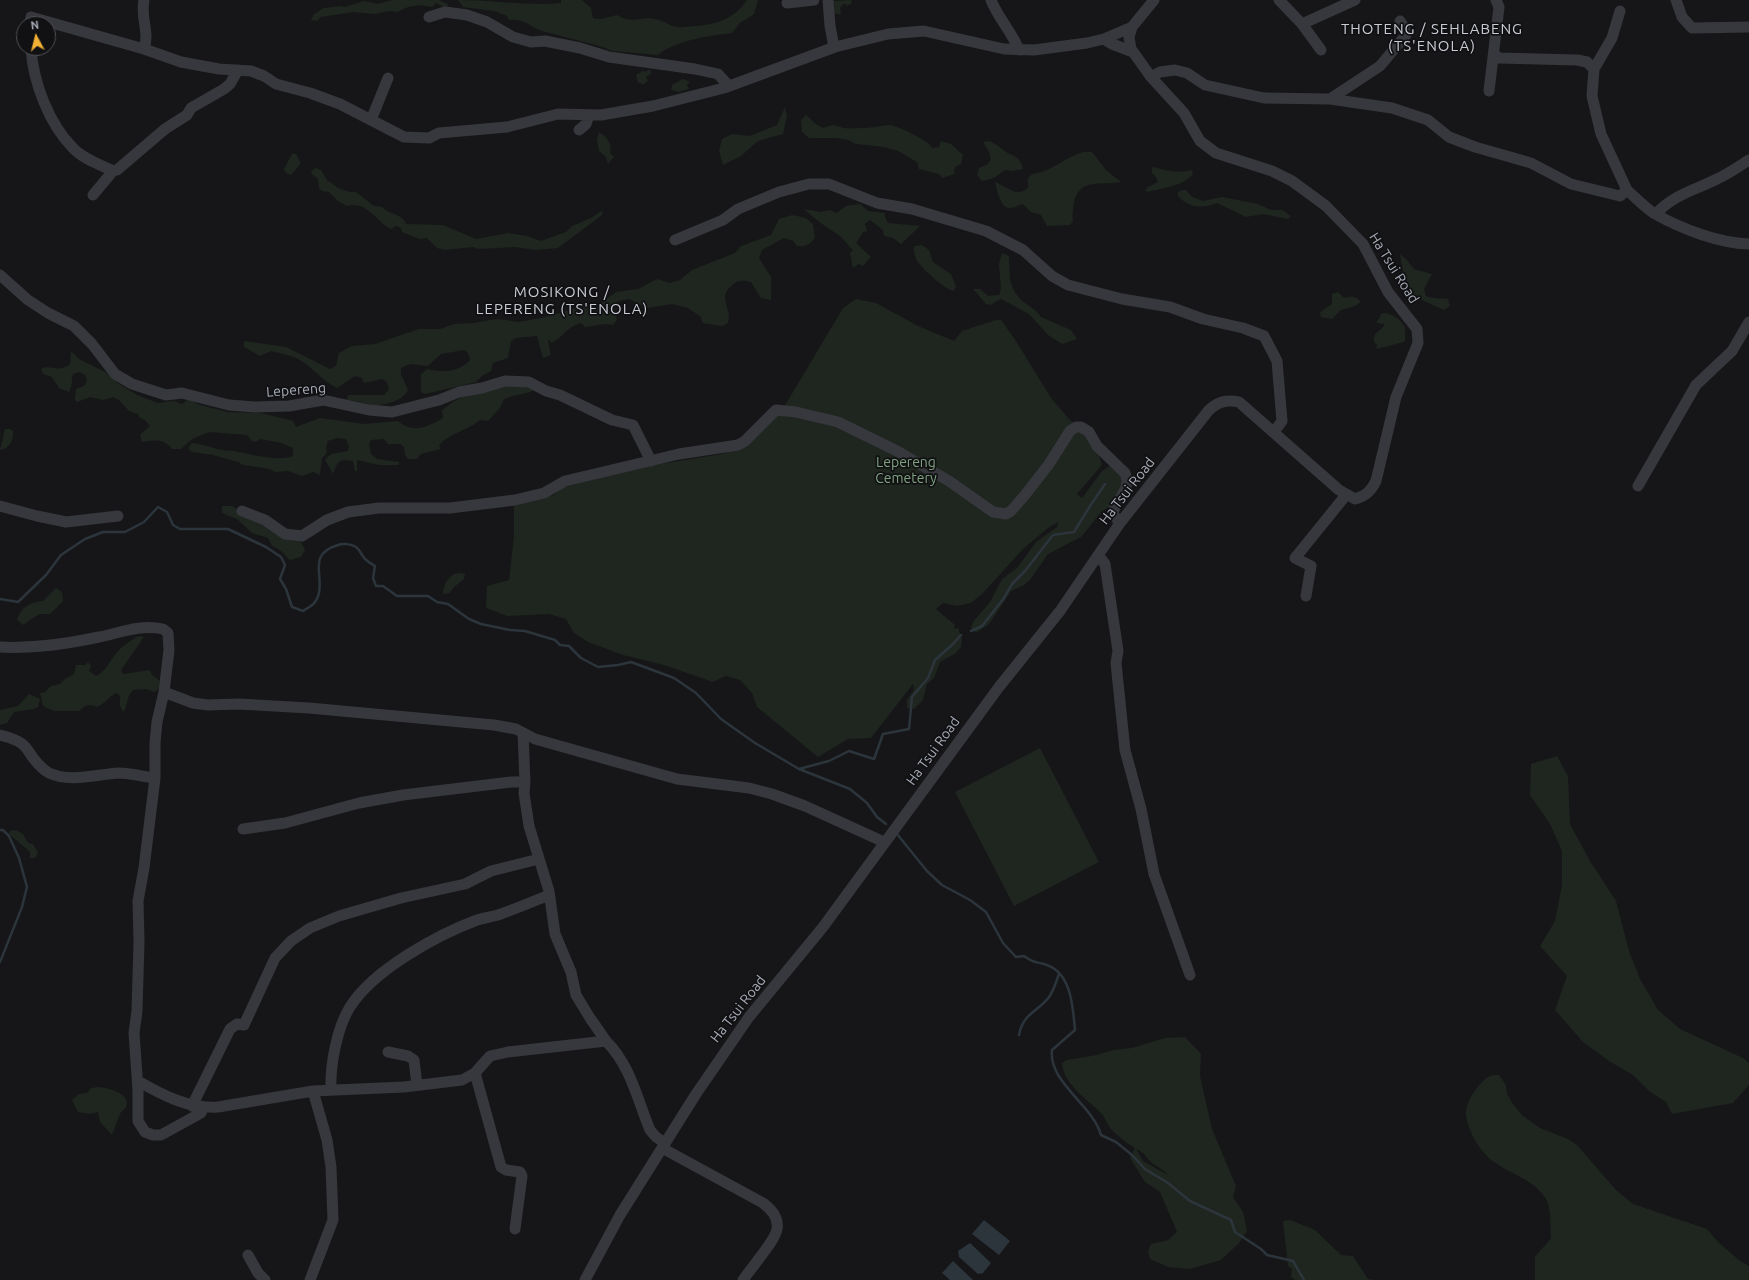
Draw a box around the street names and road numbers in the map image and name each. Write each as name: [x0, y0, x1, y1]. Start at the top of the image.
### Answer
street label: Ha Tsui Road: [1366, 229, 1422, 307]
street label: Lepereng: [266, 380, 326, 400]
street label: Ha Tsui Road: [1096, 454, 1158, 528]
street label: Ha Tsui Road: [903, 714, 963, 788]
street label: Ha Tsui Road: [707, 972, 769, 1046]

